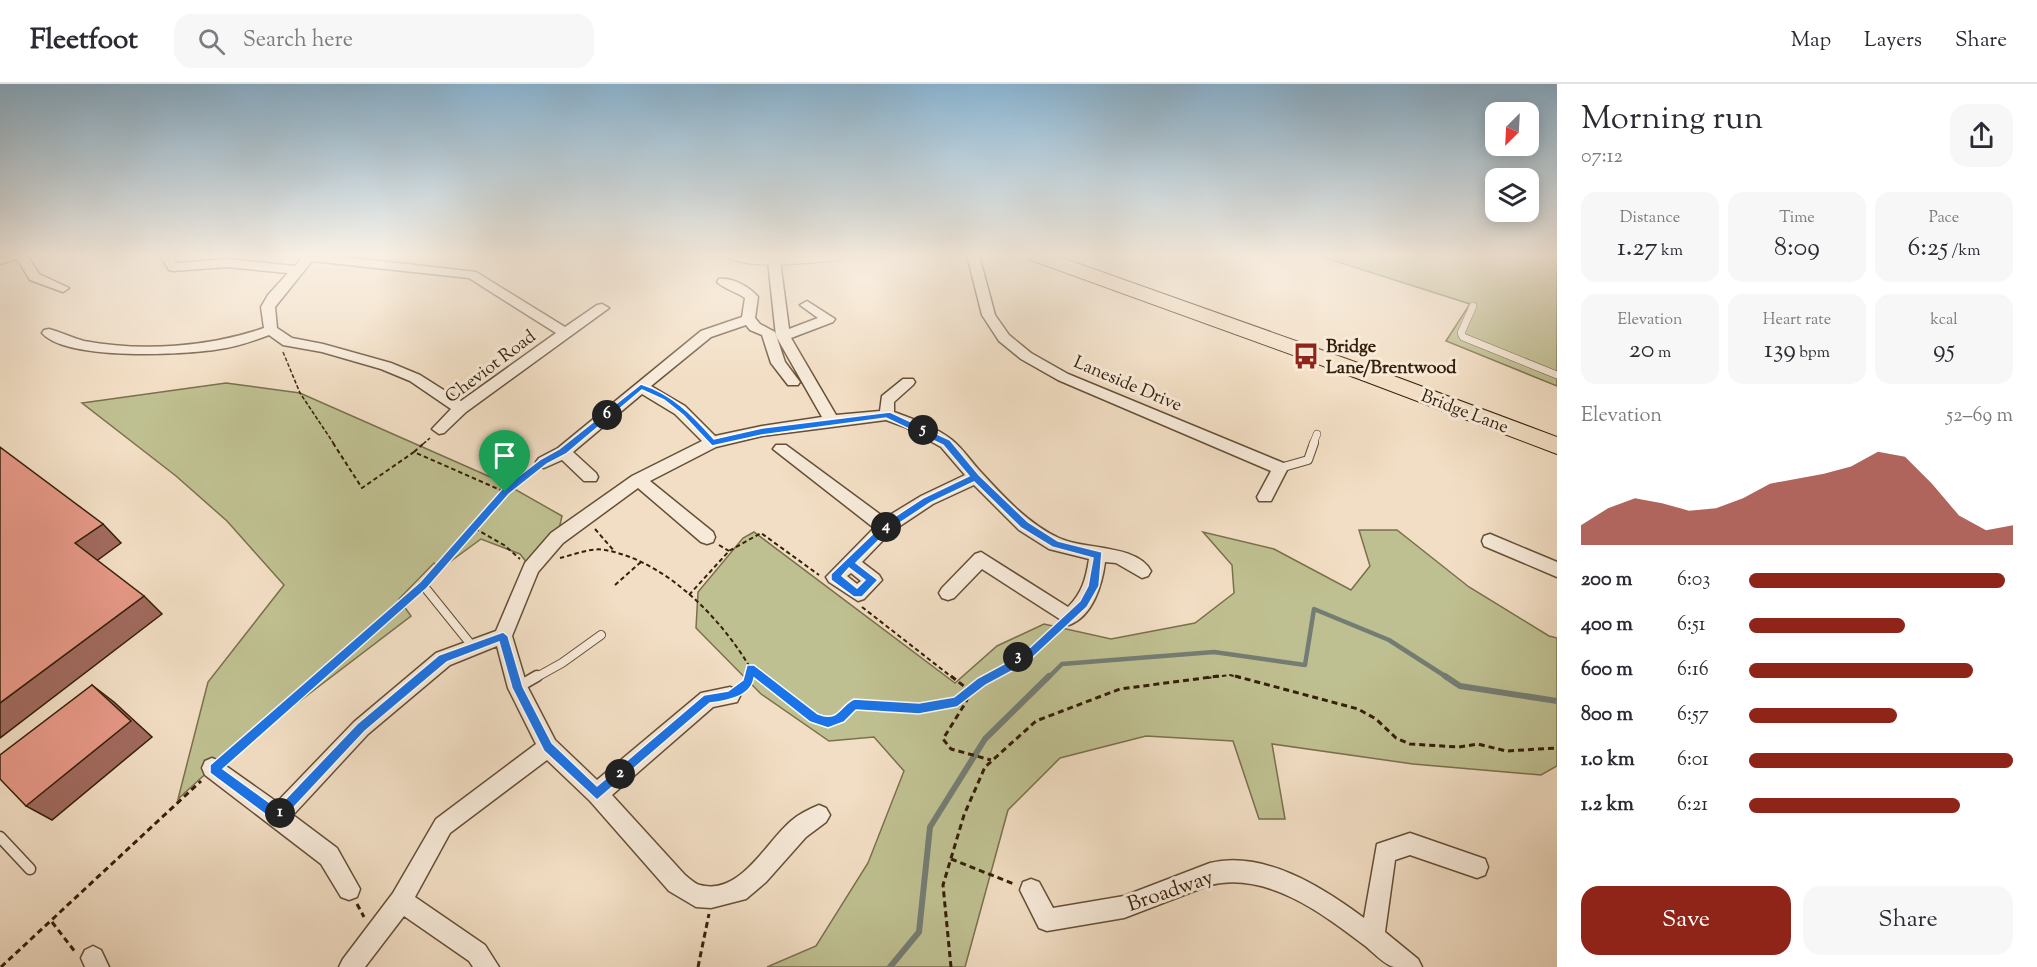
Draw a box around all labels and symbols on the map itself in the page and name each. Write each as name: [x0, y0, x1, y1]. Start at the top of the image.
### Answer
north arrow: [1485, 102, 1539, 156]
street label: Cheviot Road: [440, 325, 542, 410]
place label: Bridge Lane/Brentwood: [1326, 335, 1457, 382]
bus stop icon: Bridge Lane/Brentwood: [1291, 341, 1321, 371]
street label: Laneside Drive: [1069, 350, 1186, 419]
street label: Bridge Lane: [1417, 384, 1512, 441]
pin: 6: [592, 400, 622, 430]
pin: 5: [908, 415, 938, 445]
pin: [479, 430, 530, 492]
pin: 4: [871, 512, 901, 542]
pin: 3: [1003, 642, 1033, 672]
pin: 2: [605, 759, 635, 789]
pin: 1: [265, 798, 295, 828]
street label: Broadway: [1124, 863, 1218, 921]

